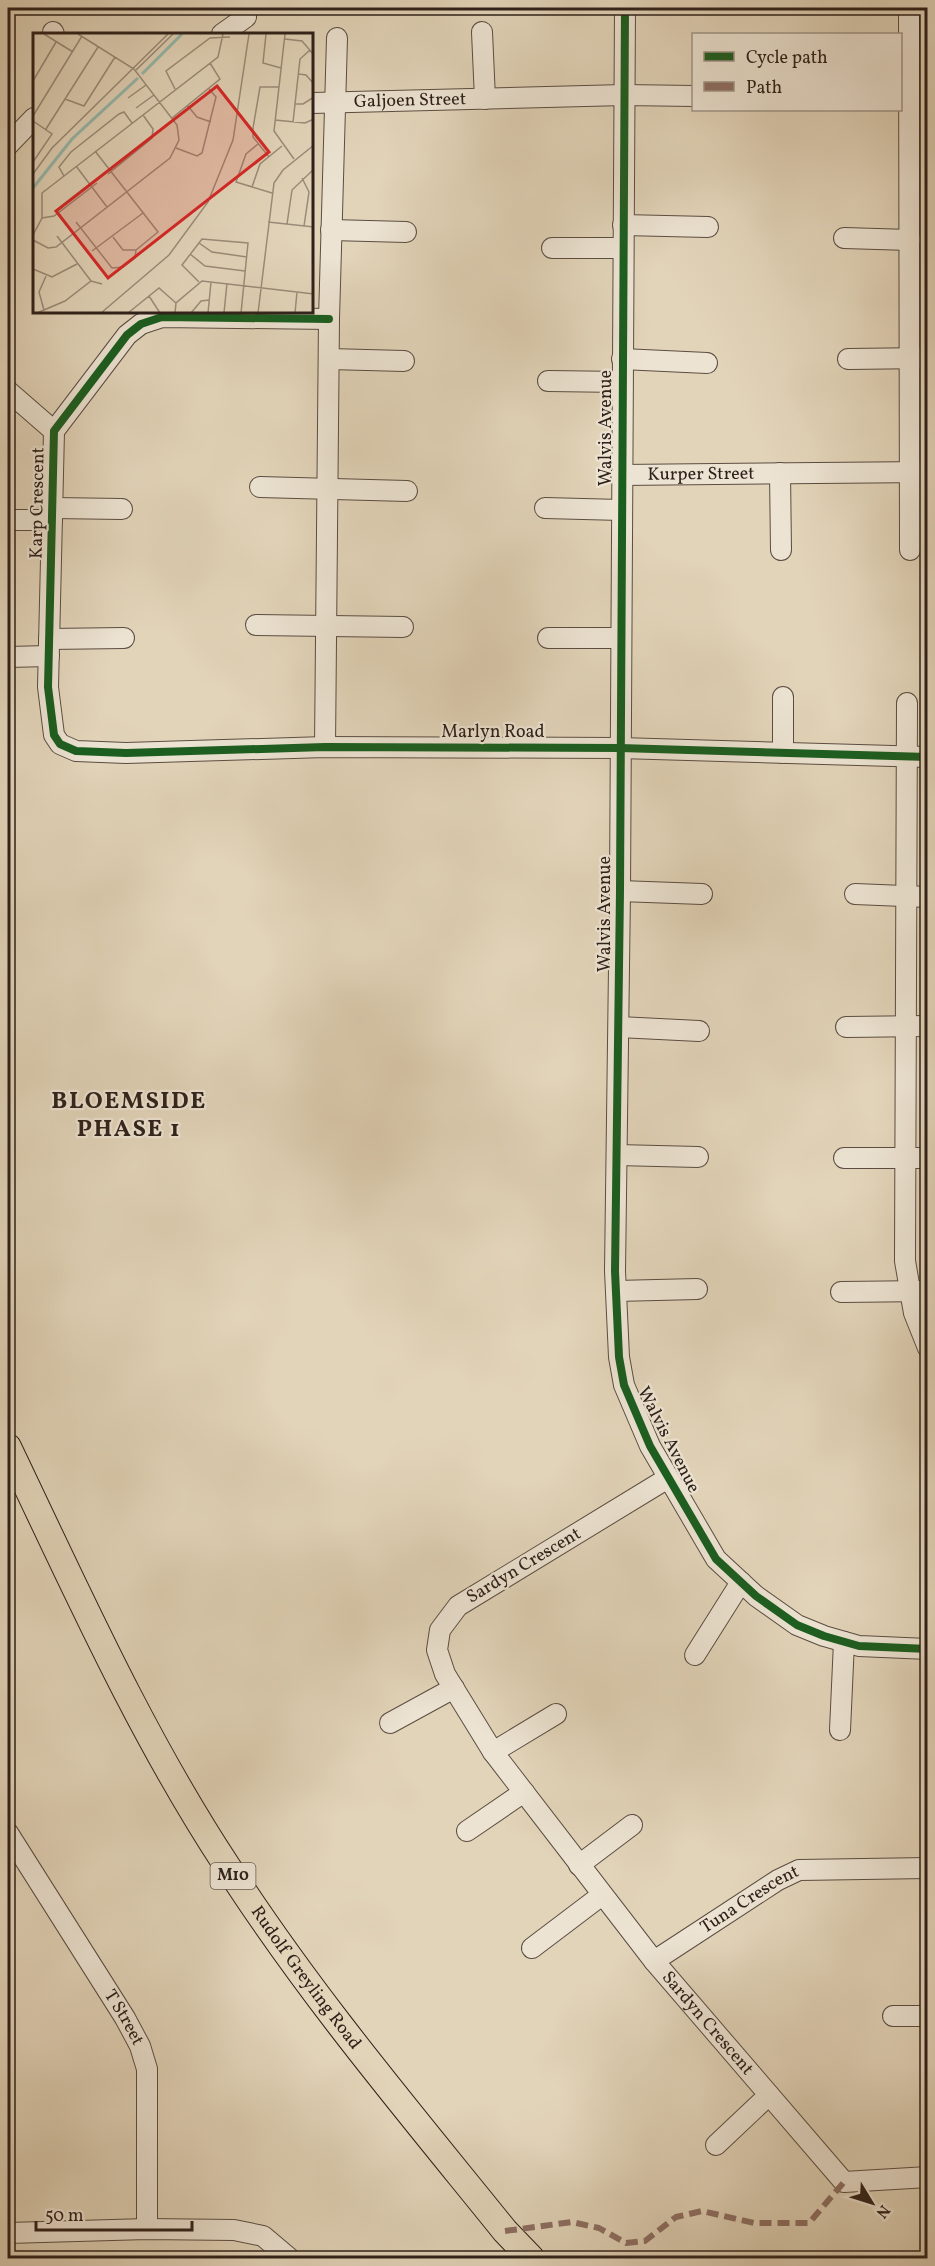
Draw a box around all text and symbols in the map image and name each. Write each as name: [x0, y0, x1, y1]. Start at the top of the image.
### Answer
inset map: [33, 33, 314, 314]
legend: [692, 33, 902, 111]
text: Cycle path: [746, 46, 828, 71]
text: Path: [746, 76, 782, 101]
street label: Galjoen Street: [353, 87, 466, 114]
street label: Walvis Avenue: [594, 370, 619, 486]
street label: Karp Crescent: [25, 447, 51, 559]
street label: Kurper Street: [647, 461, 755, 487]
street label: Marlyn Road: [441, 720, 545, 745]
street label: Walvis Avenue: [593, 856, 618, 972]
district label: BLOEMSIDE PHASE 1: [51, 1085, 207, 1147]
street label: Walvis Avenue: [630, 1383, 706, 1497]
street label: Sardyn Crescent: [462, 1522, 586, 1610]
street label: Tuna Crescent: [696, 1859, 803, 1940]
road number: M10: [210, 1863, 256, 1889]
street label: Rudolf Greyling Road: [245, 1901, 367, 2055]
street label: Sardyn Crescent: [656, 1966, 759, 2081]
street label: T Street: [98, 1985, 150, 2050]
north arrow: [842, 2173, 902, 2233]
scale bar: [36, 2194, 192, 2232]
text: N: [870, 2200, 894, 2223]
text: 50 m: [45, 2204, 84, 2229]

